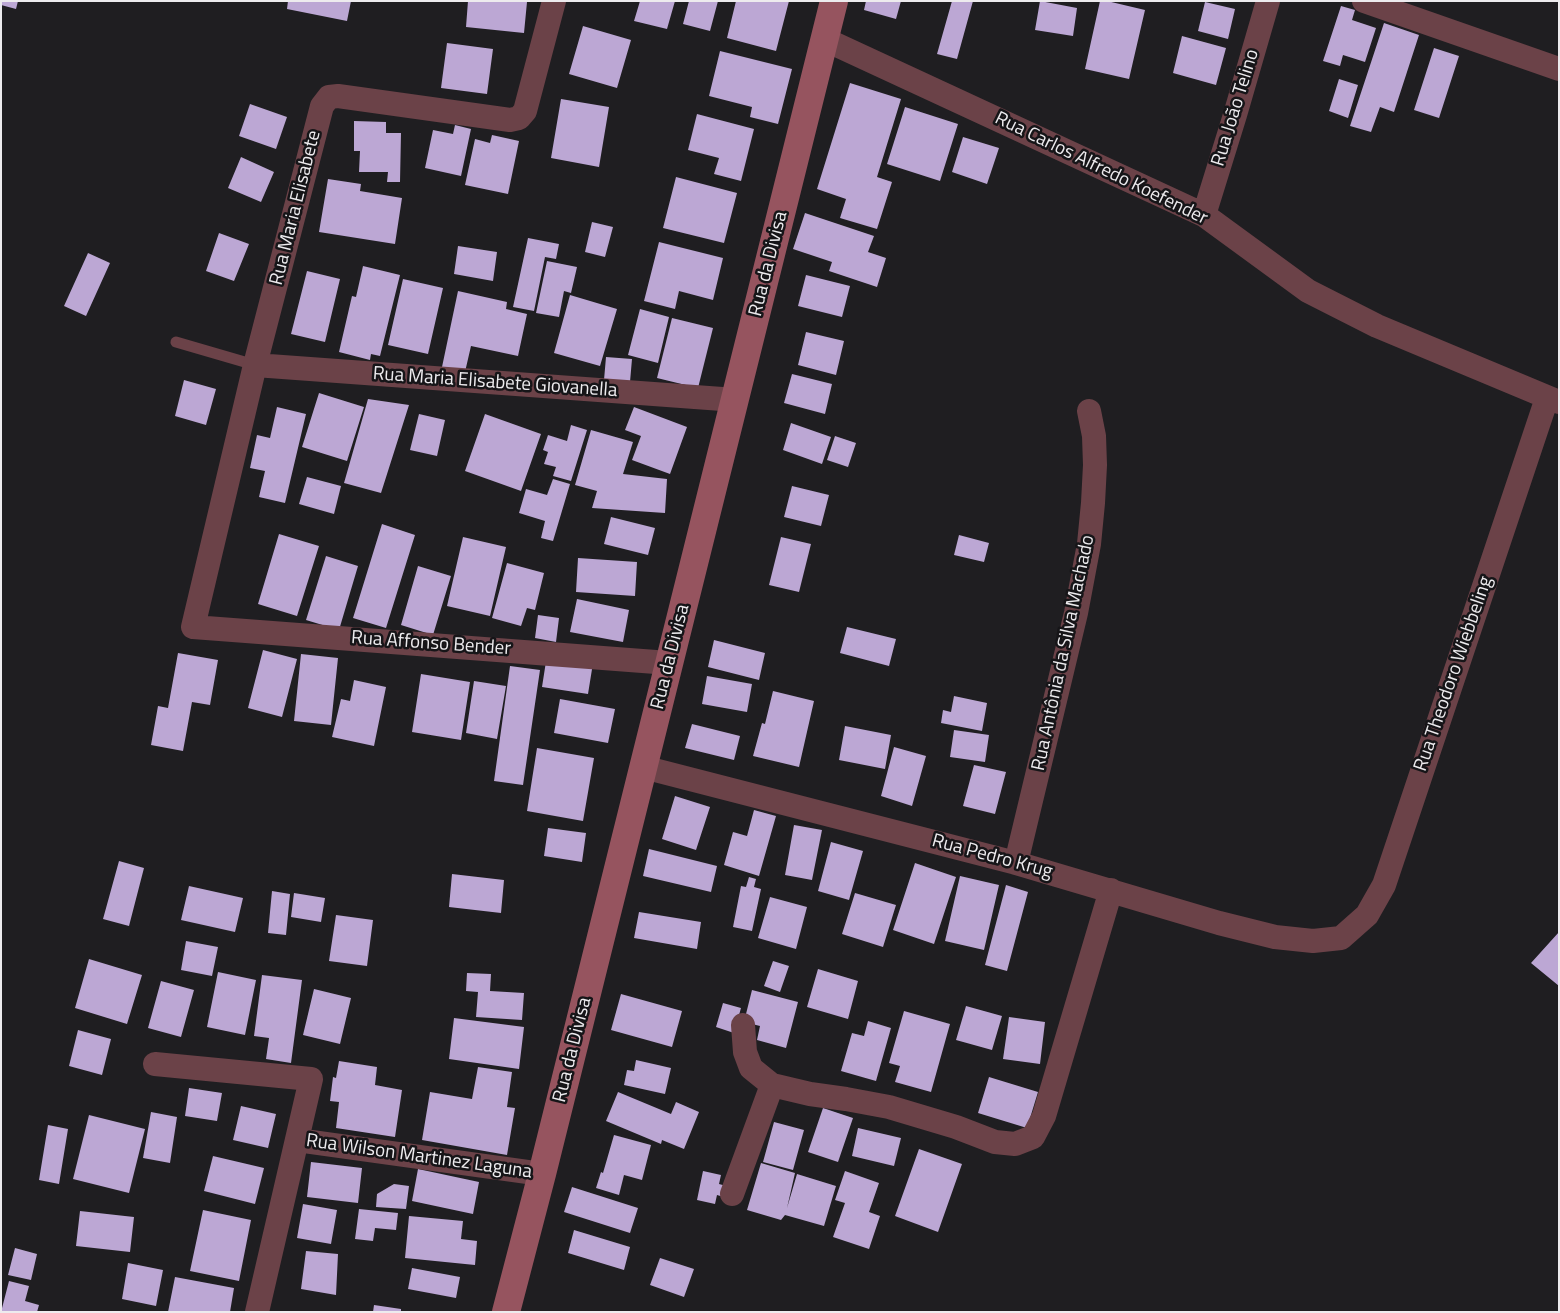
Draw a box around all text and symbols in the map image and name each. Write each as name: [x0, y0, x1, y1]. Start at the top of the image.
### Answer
street label: Rua João Telino: [1207, 47, 1265, 169]
street label: Rua Carlos Alfredo Koefender: [991, 108, 1211, 230]
street label: Rua Maria Elisabete: [266, 128, 326, 288]
street label: Rua da Divisa: [745, 209, 793, 319]
street label: Rua Maria Elisabete Giovanella: [372, 363, 618, 403]
street label: Rua Antônia da Silva Machado: [1028, 533, 1100, 773]
street label: Rua Theodoro Wiebbeling: [1410, 574, 1498, 774]
street label: Rua da Divisa: [647, 602, 695, 712]
street label: Rua Affonso Bender: [350, 627, 512, 661]
street label: Rua Pedro Krug: [929, 830, 1055, 884]
street label: Rua da Divisa: [549, 995, 597, 1105]
street label: Rua Wilson Martinez Laguna: [305, 1130, 533, 1184]

